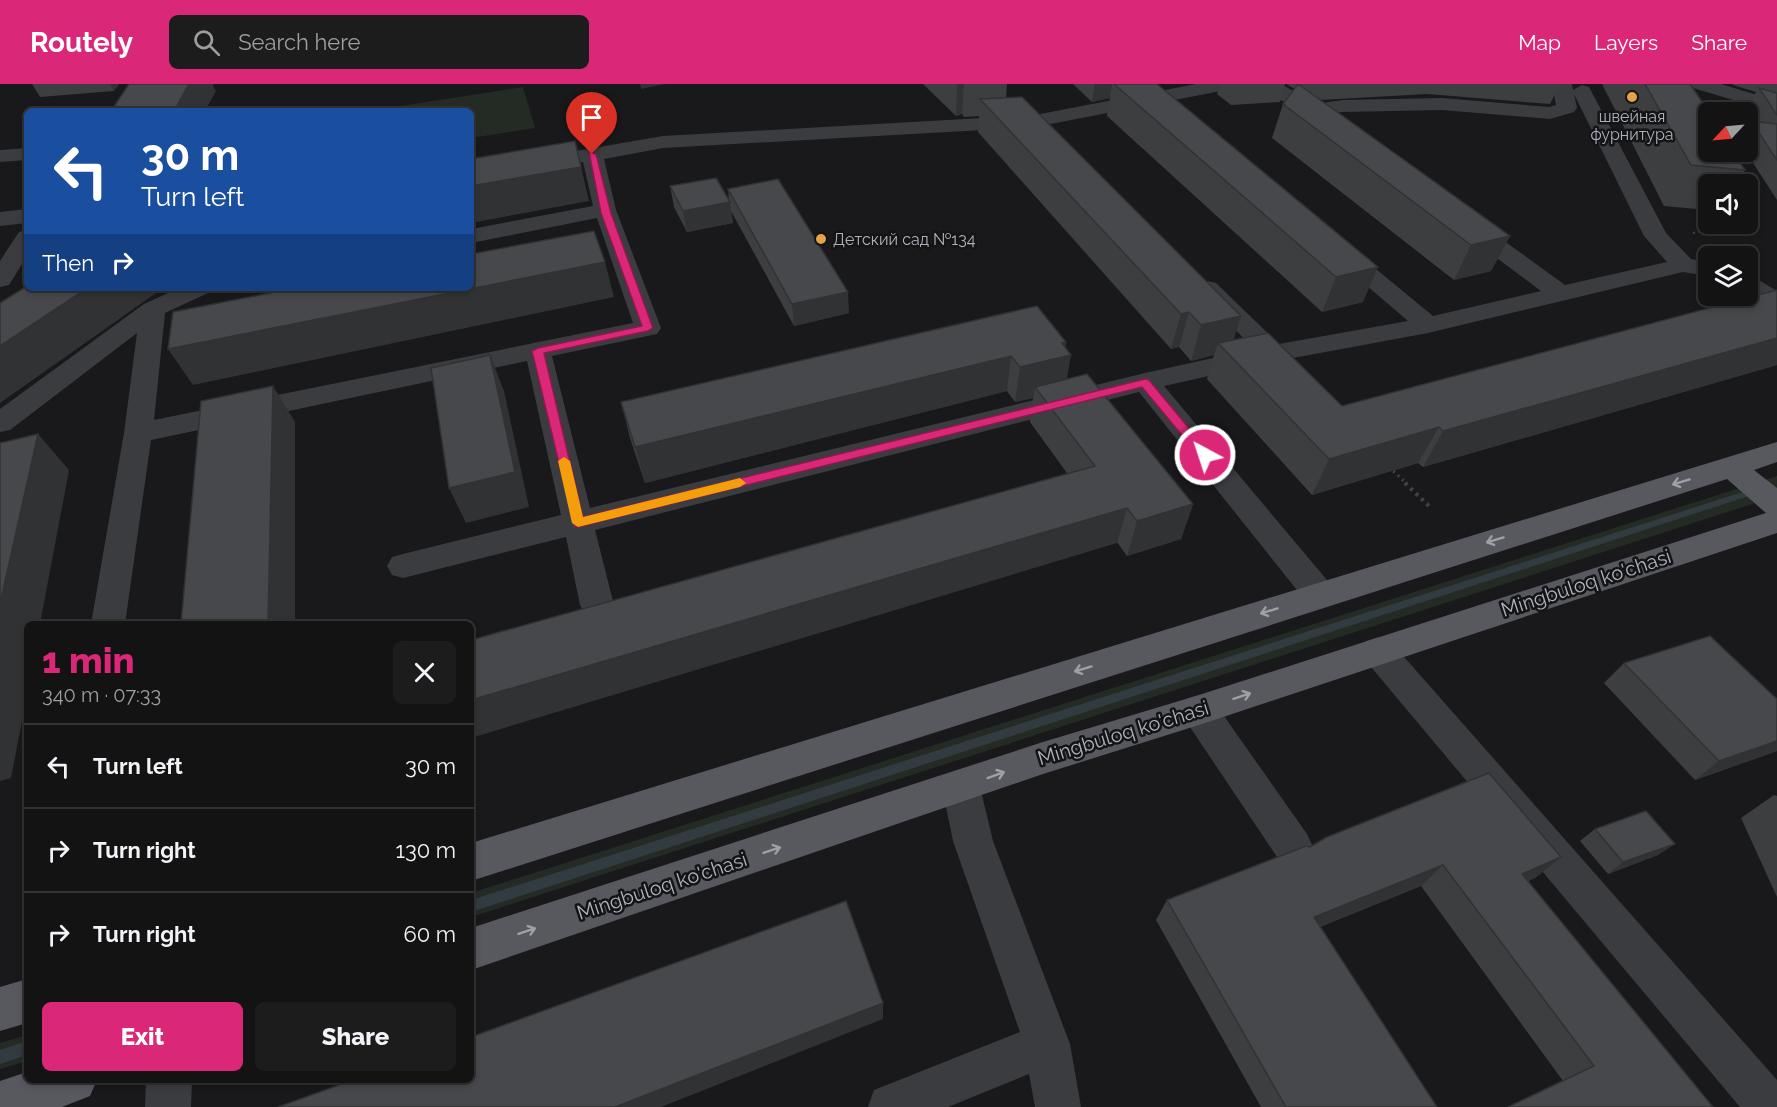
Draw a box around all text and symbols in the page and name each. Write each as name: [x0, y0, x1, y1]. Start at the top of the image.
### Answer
search box: [169, 15, 589, 69]
text: Routely: [30, 26, 133, 59]
icon: search: [190, 26, 223, 59]
text: Search here: [238, 29, 360, 55]
text: Map: [1518, 30, 1561, 55]
text: Layers: [1594, 30, 1658, 55]
text: Share: [1691, 30, 1747, 55]
marker: швейная фурнитура: [1625, 90, 1639, 104]
pin: [566, 92, 617, 154]
icon: arrive: [575, 101, 608, 134]
north arrow: [1698, 102, 1758, 162]
map controls: [1698, 102, 1758, 306]
place label: швейная фурнитура: [1590, 107, 1674, 144]
text: 30 m: [141, 131, 239, 180]
icon: left: [42, 132, 120, 210]
button: sound: [1698, 174, 1758, 234]
text: Turn left: [141, 181, 244, 212]
place label: Детский сад №134: [833, 230, 976, 249]
marker: Детский сад №134: [814, 232, 828, 246]
icon: right: [106, 246, 139, 279]
button: layers: [1698, 246, 1758, 306]
text: Then: [42, 250, 94, 276]
position arrow: [1173, 423, 1237, 487]
one-way arrow: [1672, 477, 1691, 488]
one-way arrow: [1486, 535, 1505, 546]
street label: Mingbuloq ko'chasi: [1498, 544, 1674, 622]
one-way arrow: [1260, 606, 1279, 617]
text: 1 min: [42, 639, 134, 681]
button: close: [393, 641, 456, 704]
one-way arrow: [1074, 664, 1093, 675]
text: 340 m · 07:33: [42, 683, 161, 707]
one-way arrow: [1232, 690, 1251, 701]
street label: Mingbuloq ko'chasi: [1035, 696, 1211, 770]
icon: left: [42, 750, 75, 783]
text: Turn left: [93, 753, 183, 779]
text: 30 m: [405, 753, 456, 779]
one-way arrow: [986, 768, 1005, 779]
icon: right: [42, 834, 75, 867]
text: Turn right: [93, 837, 196, 863]
text: 130 m: [396, 837, 456, 863]
one-way arrow: [762, 844, 781, 855]
street label: Mingbuloq ko'chasi: [574, 847, 750, 925]
icon: right: [42, 918, 75, 951]
text: Turn right: [93, 921, 196, 947]
text: 60 m: [403, 921, 456, 947]
one-way arrow: [517, 925, 536, 936]
button: Exit: [42, 1002, 243, 1071]
button: Share: [255, 1002, 456, 1071]

